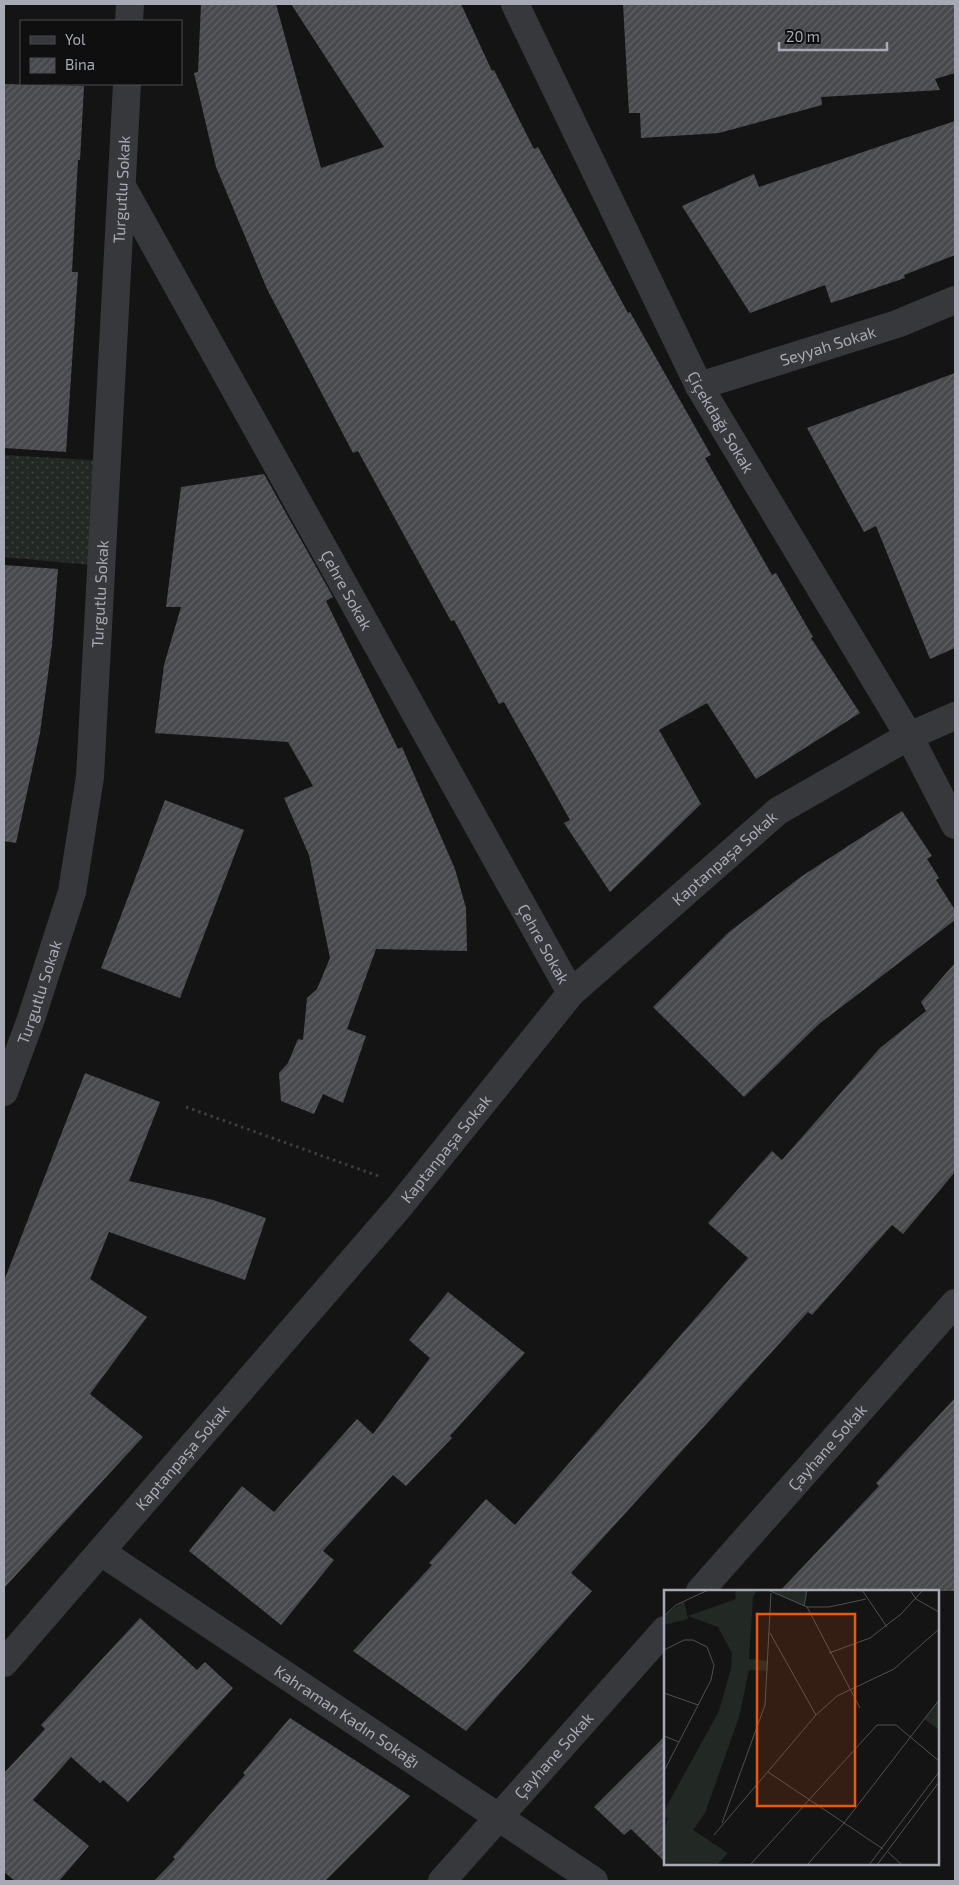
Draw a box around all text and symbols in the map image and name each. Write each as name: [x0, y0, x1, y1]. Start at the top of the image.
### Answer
legend: [20, 20, 182, 85]
scale bar: [779, 20, 886, 52]
text: 20 m: [786, 27, 820, 45]
text: Yol: [65, 30, 86, 48]
text: Bina: [65, 55, 95, 73]
street label: Turgutlu Sokak: [108, 135, 133, 244]
street label: Seyyah Sokak: [777, 321, 878, 369]
street label: Çiçekdağı Sokak: [683, 368, 759, 476]
street label: Turgutlu Sokak: [87, 539, 112, 648]
street label: Çehre Sokak: [316, 546, 377, 633]
street label: Kaptanpaşa Sokak: [668, 807, 780, 909]
street label: Çehre Sokak: [513, 900, 574, 987]
street label: Turgutlu Sokak: [13, 938, 65, 1046]
street label: Kaptanpaşa Sokak: [396, 1090, 495, 1206]
street label: Kaptanpaşa Sokak: [131, 1400, 233, 1514]
street label: Çayhane Sokak: [784, 1400, 870, 1495]
inset map: [664, 1590, 939, 1865]
street label: Kahraman Kadın Sokağı: [271, 1661, 424, 1771]
street label: Çayhane Sokak: [510, 1708, 597, 1803]

